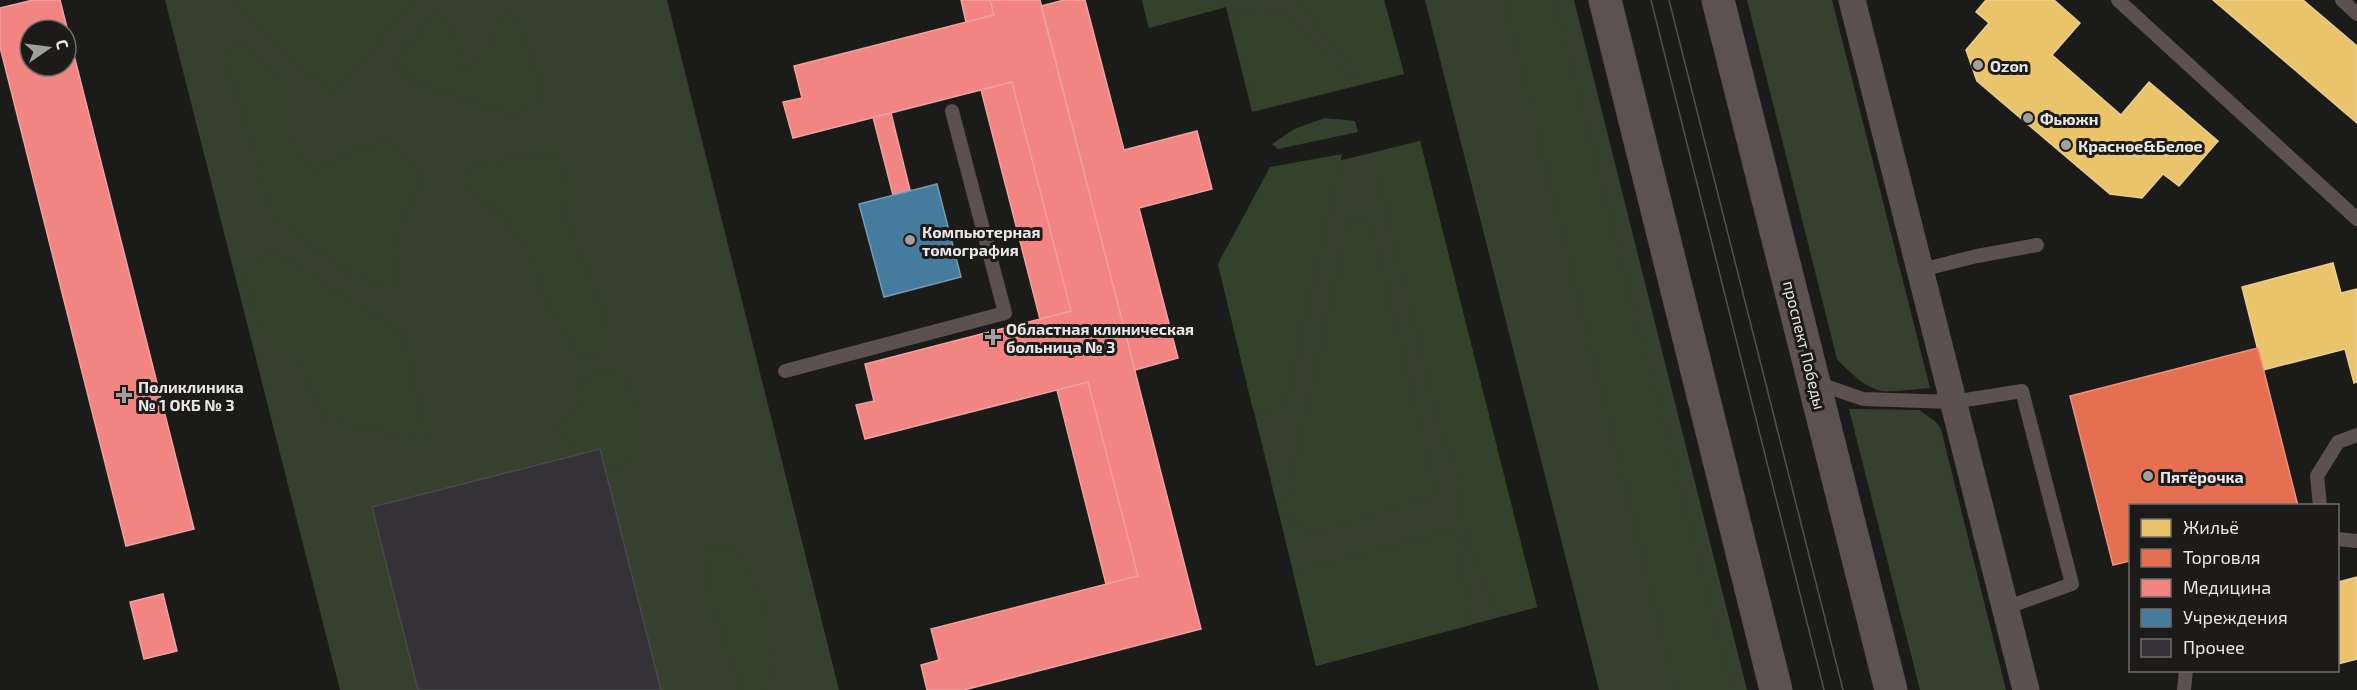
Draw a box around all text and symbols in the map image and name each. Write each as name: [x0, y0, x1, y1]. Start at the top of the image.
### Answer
north arrow: [18, 18, 78, 78]
text: С: [53, 37, 73, 51]
place label: Ozon: [1990, 56, 2028, 75]
marker: Ozon: [1971, 58, 1985, 72]
place label: Фьюжн: [2040, 109, 2098, 128]
marker: Фьюжн: [2021, 111, 2035, 125]
place label: Красное&Белое: [2078, 136, 2203, 155]
marker: Красное&Белое: [2059, 138, 2073, 152]
place label: Компьютерная томография: [922, 222, 1040, 259]
marker: Компьютерная томография: [903, 233, 917, 247]
street label: проспект Победы: [1780, 279, 1830, 411]
place label: Областная клиническая больница № 3: [1006, 319, 1194, 356]
marker: Областная клиническая больница № 3: [984, 328, 1002, 346]
place label: Поликлиника № 1 ОКБ № 3: [138, 377, 244, 414]
marker: Поликлиника № 1 ОКБ № 3: [115, 386, 133, 404]
place label: Пятёрочка: [2160, 467, 2244, 486]
marker: Пятёрочка: [2141, 469, 2155, 483]
legend: [2129, 504, 2339, 672]
text: Жильё: [2183, 516, 2239, 538]
text: Торговля: [2183, 546, 2261, 568]
text: Медицина: [2183, 576, 2271, 598]
text: Учреждения: [2183, 606, 2288, 628]
text: Прочее: [2183, 636, 2245, 658]

